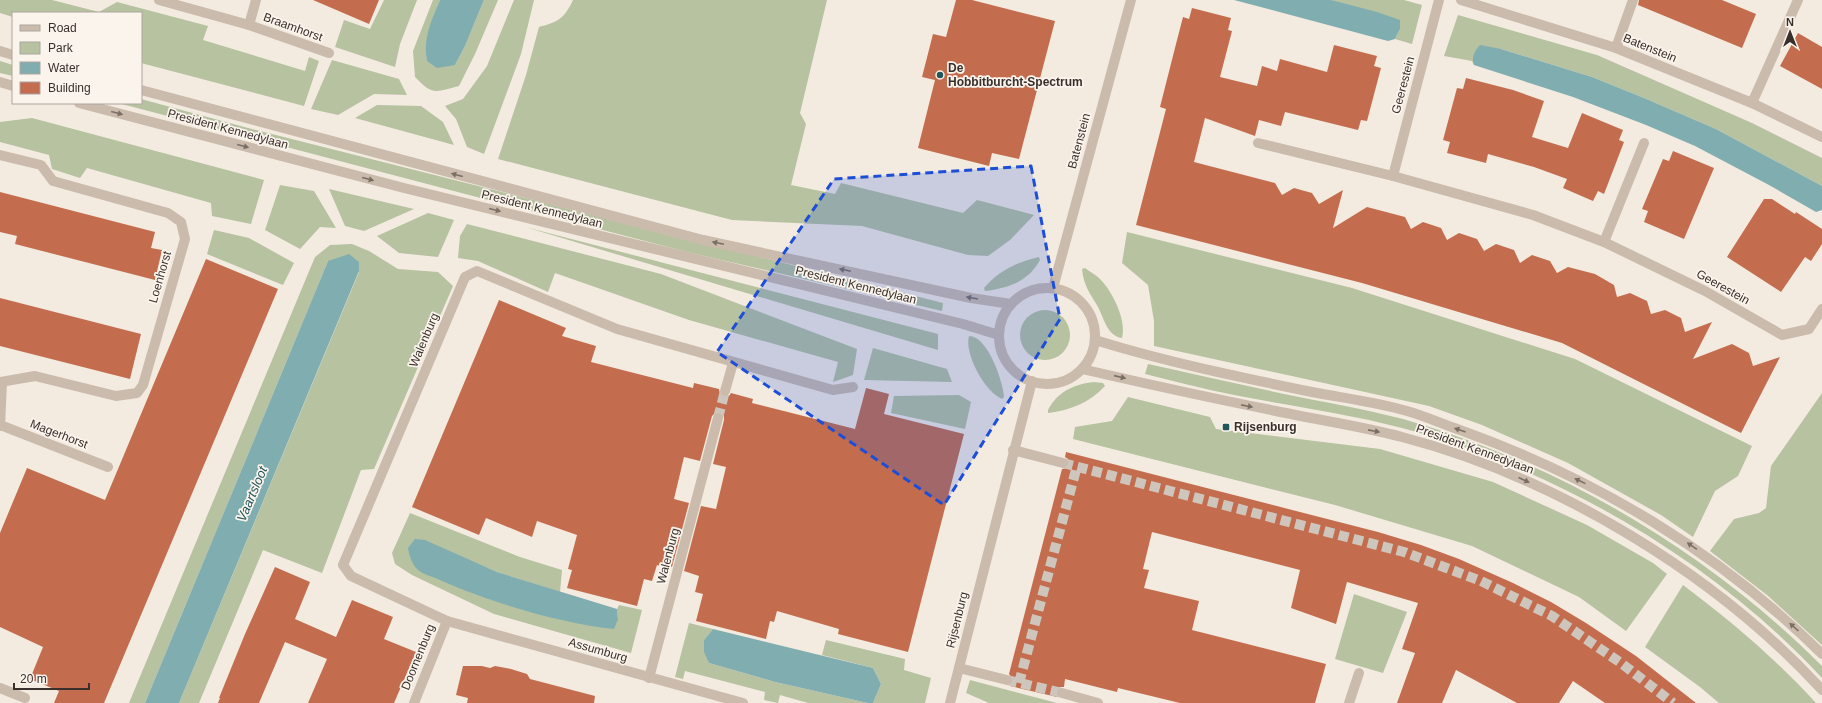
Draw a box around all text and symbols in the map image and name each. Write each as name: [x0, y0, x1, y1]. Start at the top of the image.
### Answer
street label: Braamhorst: [261, 10, 325, 44]
legend: [12, 12, 142, 104]
north arrow: [1770, 12, 1810, 52]
text: N: [1786, 16, 1794, 28]
text: Road: [48, 21, 77, 35]
street label: Batenstein: [1621, 31, 1679, 65]
text: Park: [48, 41, 74, 55]
street label: Geerestein: [1389, 55, 1417, 115]
text: Water: [48, 61, 80, 75]
place label: De Hobbitburcht-Spectrum: [948, 61, 1083, 89]
marker: De Hobbitburcht-Spectrum: [935, 70, 945, 80]
text: Building: [48, 81, 91, 95]
street label: President Kennedylaan: [166, 106, 290, 152]
one-way arrow: [111, 110, 123, 116]
street label: Batenstein: [1065, 112, 1093, 170]
one-way arrow: [237, 143, 249, 149]
one-way arrow: [451, 171, 463, 177]
one-way arrow: [363, 176, 375, 182]
street label: President Kennedylaan: [480, 187, 604, 231]
one-way arrow: [488, 208, 501, 214]
one-way arrow: [712, 239, 724, 245]
street label: Loenhorst: [146, 249, 174, 305]
street label: President Kennedylaan: [794, 263, 918, 307]
one-way arrow: [839, 266, 851, 272]
street label: Geerestein: [1694, 267, 1752, 307]
one-way arrow: [966, 294, 978, 300]
street label: Walenburg: [406, 311, 442, 369]
one-way arrow: [1114, 375, 1126, 381]
one-way arrow: [1241, 403, 1253, 409]
street label: Magerhorst: [28, 417, 90, 452]
place label: Rijsenburg: [1234, 420, 1297, 434]
street label: President Kennedylaan: [1414, 421, 1536, 477]
marker: Rijsenburg: [1221, 422, 1231, 432]
one-way arrow: [1454, 427, 1466, 433]
one-way arrow: [1368, 429, 1381, 435]
water label: Vaartsloot: [234, 463, 271, 524]
one-way arrow: [1519, 477, 1530, 483]
one-way arrow: [1574, 478, 1585, 484]
street label: Walenburg: [654, 526, 682, 586]
one-way arrow: [1687, 542, 1698, 550]
street label: Rijsenburg: [943, 590, 971, 650]
street label: Doornenburg: [398, 622, 438, 692]
one-way arrow: [1788, 623, 1799, 632]
street label: Assumburg: [567, 635, 629, 665]
scale bar: [14, 665, 89, 691]
text: 20 m: [20, 672, 47, 686]

